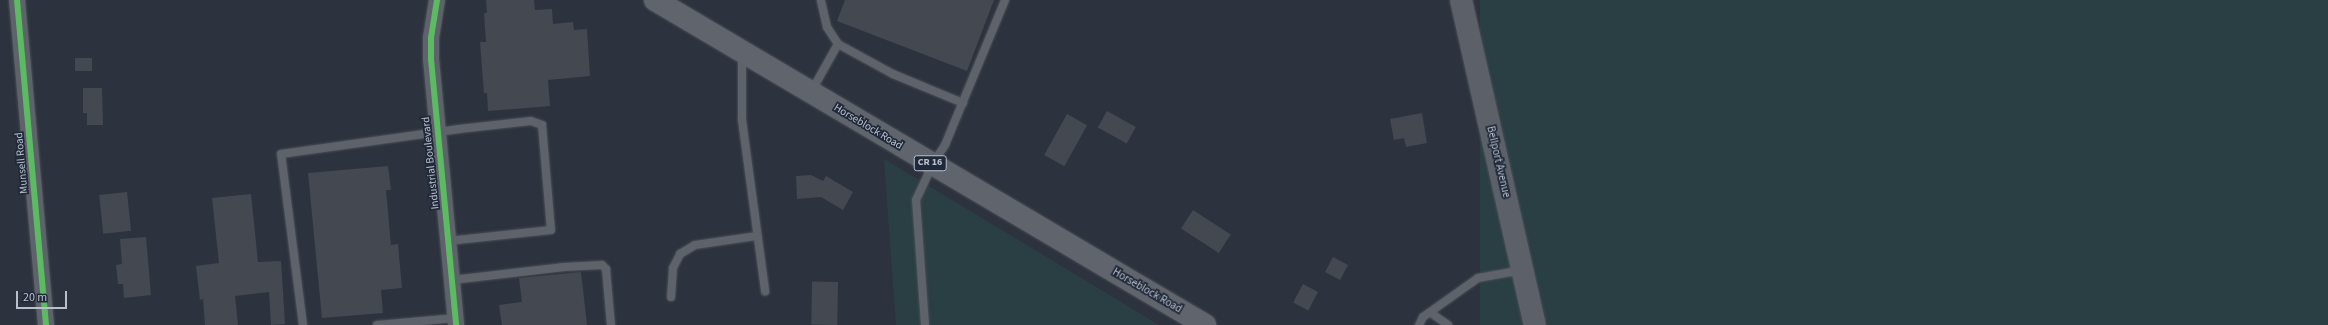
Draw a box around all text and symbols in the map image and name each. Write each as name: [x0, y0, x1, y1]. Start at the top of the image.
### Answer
street label: Horseblock Road: [831, 101, 905, 153]
street label: Industrial Boulevard: [420, 116, 442, 210]
street label: Bellport Avenue: [1483, 125, 1513, 199]
street label: Munsell Road: [13, 132, 31, 194]
road number: CR 16: [913, 155, 947, 171]
street label: Horseblock Road: [1110, 266, 1184, 316]
scale bar: [18, 283, 69, 309]
text: 20 m: [23, 289, 47, 306]

